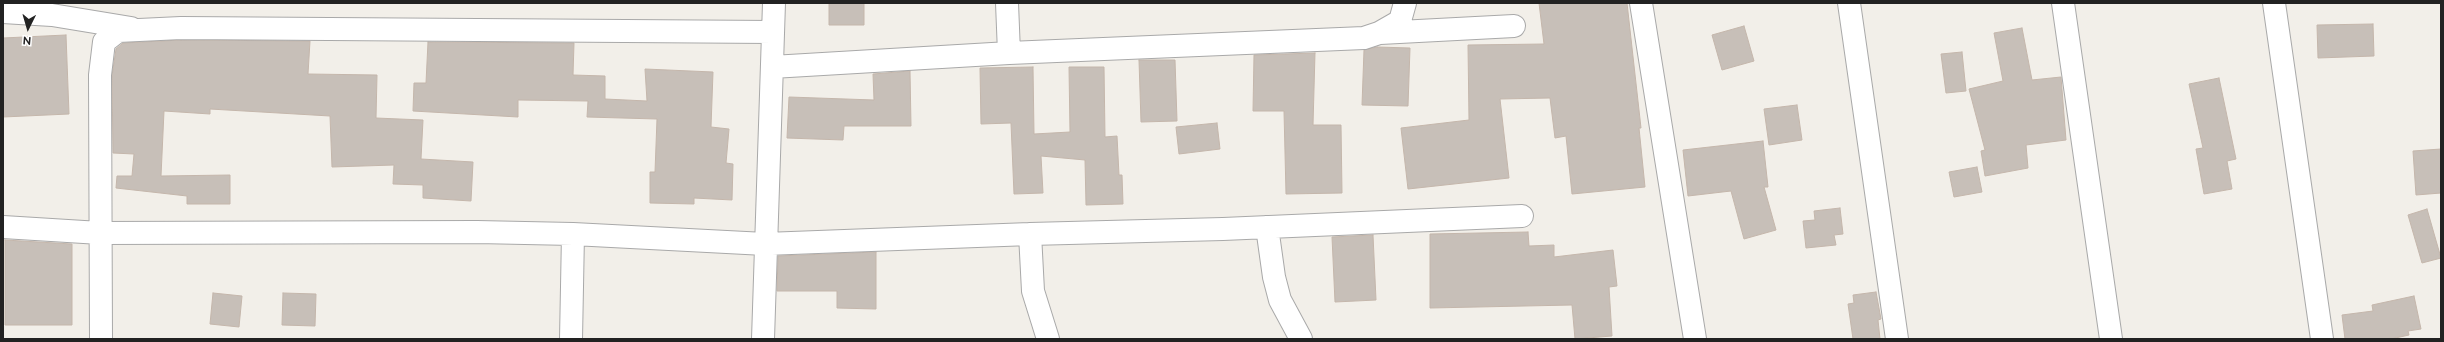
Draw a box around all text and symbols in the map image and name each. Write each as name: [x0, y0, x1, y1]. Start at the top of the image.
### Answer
north arrow: [8, 8, 48, 48]
text: N: [22, 34, 32, 47]

